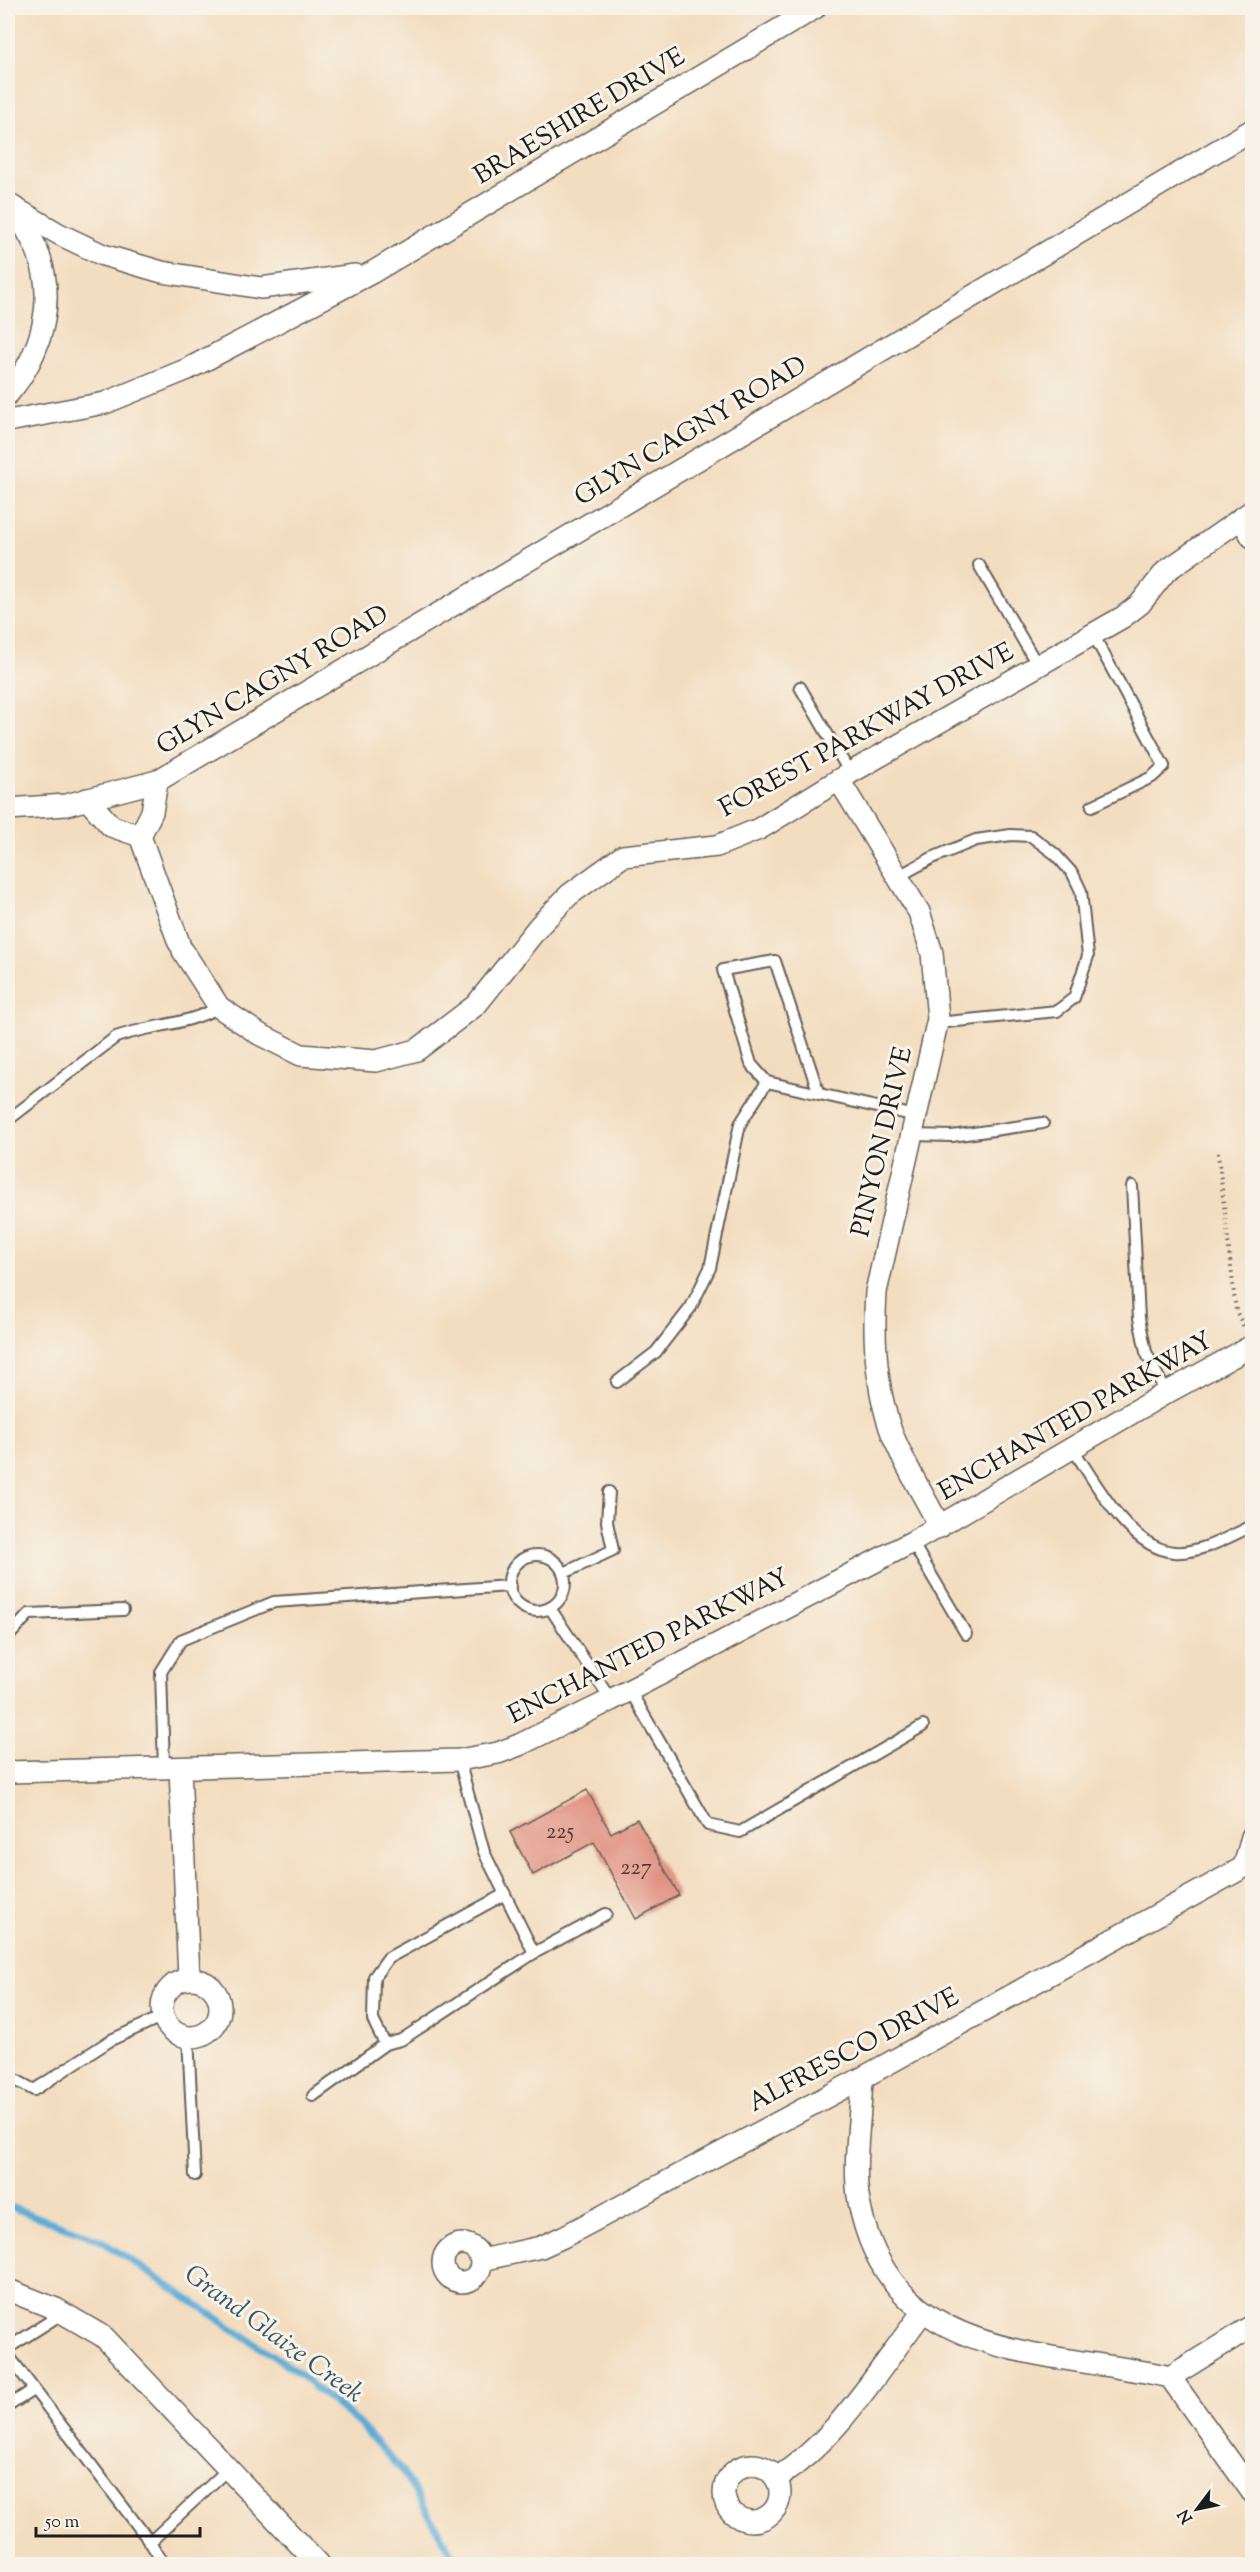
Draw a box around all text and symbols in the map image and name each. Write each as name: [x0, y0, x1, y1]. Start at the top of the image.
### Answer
street label: BRAESHIRE DRIVE: [467, 39, 693, 195]
street label: GLYN CAGNY ROAD: [568, 348, 814, 516]
street label: GLYN CAGNY ROAD: [150, 597, 396, 765]
street label: FOREST PARKWAY DRIVE: [713, 634, 1021, 828]
street label: PINYON DRIVE: [843, 1043, 923, 1241]
street label: ENCHANTED PARKWAY: [932, 1323, 1220, 1511]
street label: ENCHANTED PARKWAY: [502, 1560, 796, 1734]
house number: 225: [546, 1817, 575, 1849]
house number: 227: [620, 1853, 652, 1885]
street label: ALFRESCO DRIVE: [742, 1980, 966, 2122]
water label: Grand Glaize Creek: [175, 2256, 371, 2414]
north arrow: [1167, 2479, 1227, 2539]
scale bar: [36, 2500, 200, 2538]
text: N: [1173, 2504, 1200, 2527]
text: 50 m: [44, 2510, 80, 2536]

